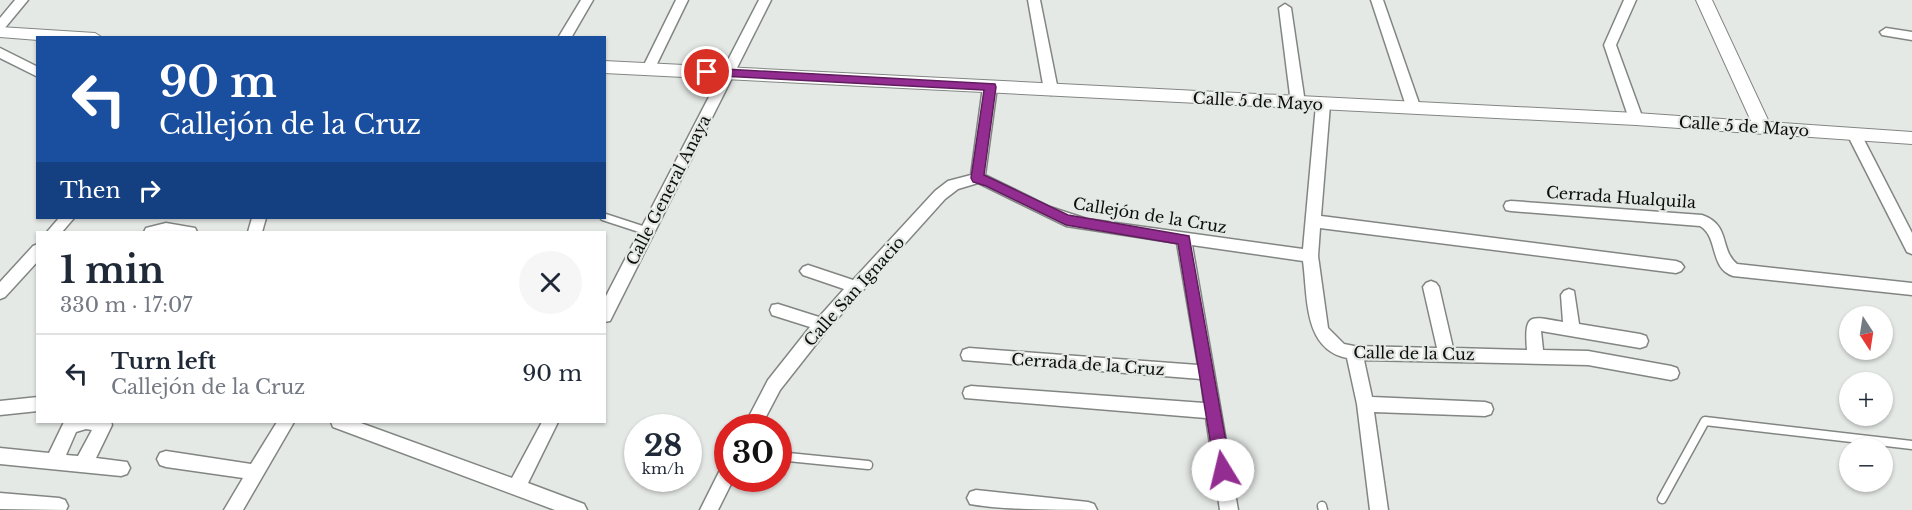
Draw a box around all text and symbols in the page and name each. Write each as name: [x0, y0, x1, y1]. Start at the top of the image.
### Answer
pin: [681, 46, 732, 97]
icon: arrive: [690, 55, 723, 88]
text: 90 m: [159, 56, 277, 108]
icon: left: [60, 60, 138, 138]
street label: Calle 5 de Mayo: [1192, 88, 1324, 114]
text: Callejón de la Cruz: [159, 108, 421, 141]
street label: Calle 5 de Mayo: [1678, 111, 1810, 141]
street label: Calle General Anaya: [621, 112, 715, 268]
icon: right: [133, 174, 166, 207]
text: Then: [60, 177, 121, 204]
street label: Cerrada Hualquila: [1545, 182, 1697, 212]
street label: Callejón de la Cruz: [1072, 193, 1228, 237]
street label: Calle San Ignacio: [799, 232, 909, 350]
text: 1 min: [60, 248, 164, 293]
button: close: [519, 251, 582, 314]
text: 330 m · 17:07: [60, 293, 192, 317]
north arrow: [1839, 306, 1893, 360]
map controls: [1839, 306, 1893, 492]
street label: Calle de la Cuz: [1353, 342, 1475, 364]
text: Turn left: [111, 348, 216, 375]
street label: Cerrada de la Cruz: [1011, 349, 1165, 379]
icon: left: [60, 357, 93, 390]
text: 90 m: [522, 360, 582, 387]
button: +: [1839, 372, 1893, 426]
text: Callejón de la Cruz: [111, 375, 305, 399]
speed limit sign: 30: [714, 414, 792, 492]
text: 28: [644, 427, 682, 464]
position arrow: [1191, 438, 1255, 502]
button: −: [1839, 438, 1893, 492]
text: km/h: [642, 459, 684, 478]

